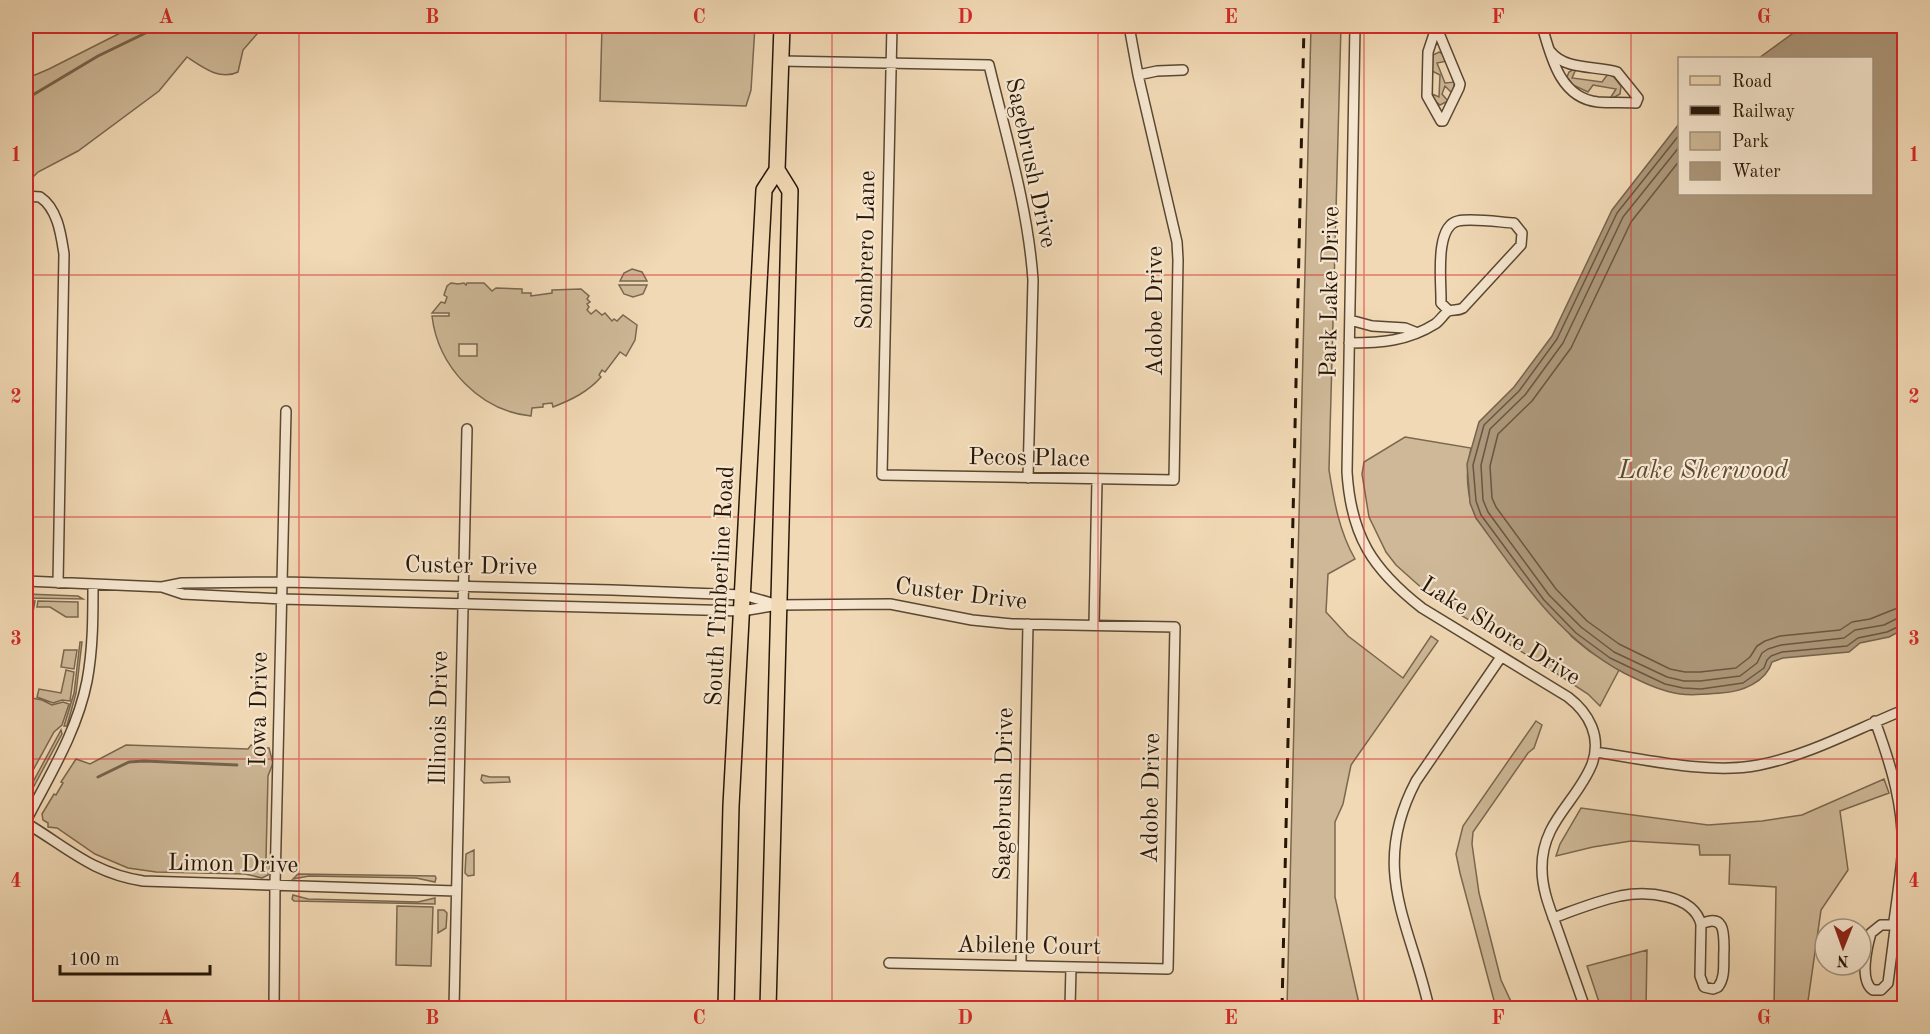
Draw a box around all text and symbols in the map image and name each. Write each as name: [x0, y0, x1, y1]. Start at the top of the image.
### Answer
text: A: [158, 8, 174, 28]
text: B: [425, 8, 439, 28]
text: C: [692, 8, 706, 28]
text: D: [957, 8, 973, 28]
text: E: [1224, 8, 1238, 28]
text: F: [1491, 8, 1505, 28]
text: G: [1757, 8, 1771, 28]
legend: [1678, 57, 1873, 195]
text: Road: [1732, 73, 1772, 91]
street label: Sagebrush Drive: [1000, 76, 1060, 250]
text: Railway: [1732, 103, 1795, 121]
text: Park: [1732, 133, 1769, 151]
text: 1: [10, 146, 22, 166]
text: 1: [1908, 146, 1920, 166]
text: Water: [1732, 163, 1781, 181]
street label: Sombrero Lane: [854, 170, 880, 330]
street label: Park Lake Drive: [1318, 206, 1344, 378]
street label: Adobe Drive: [1144, 246, 1168, 376]
text: 2: [10, 388, 22, 408]
text: 2: [1908, 388, 1920, 408]
street label: Pecos Place: [968, 446, 1090, 472]
water label: Lake Sherwood: [1617, 458, 1788, 484]
street label: South Timberline Road: [703, 465, 739, 707]
street label: Custer Drive: [404, 554, 538, 580]
street label: Lake Shore Drive: [1416, 573, 1584, 691]
street label: Custer Drive: [894, 575, 1028, 615]
text: 3: [10, 630, 22, 650]
text: 3: [1908, 630, 1920, 650]
street label: Illinois Drive: [427, 650, 453, 786]
street label: Iowa Drive: [247, 651, 273, 767]
street label: Sagebrush Drive: [991, 707, 1019, 881]
street label: Adobe Drive: [1139, 733, 1165, 863]
street label: Limon Drive: [167, 852, 299, 878]
text: 4: [10, 872, 22, 892]
text: 4: [1908, 872, 1920, 892]
north arrow: [1813, 917, 1873, 977]
street label: Abilene Court: [957, 934, 1101, 960]
scale bar: [60, 938, 210, 976]
text: 100 m: [69, 951, 120, 969]
text: N: [1836, 952, 1849, 968]
text: A: [158, 1009, 174, 1029]
text: B: [425, 1009, 439, 1029]
text: C: [692, 1009, 706, 1029]
text: D: [957, 1009, 973, 1029]
text: E: [1224, 1009, 1238, 1029]
text: F: [1491, 1009, 1505, 1029]
text: G: [1757, 1009, 1771, 1029]

